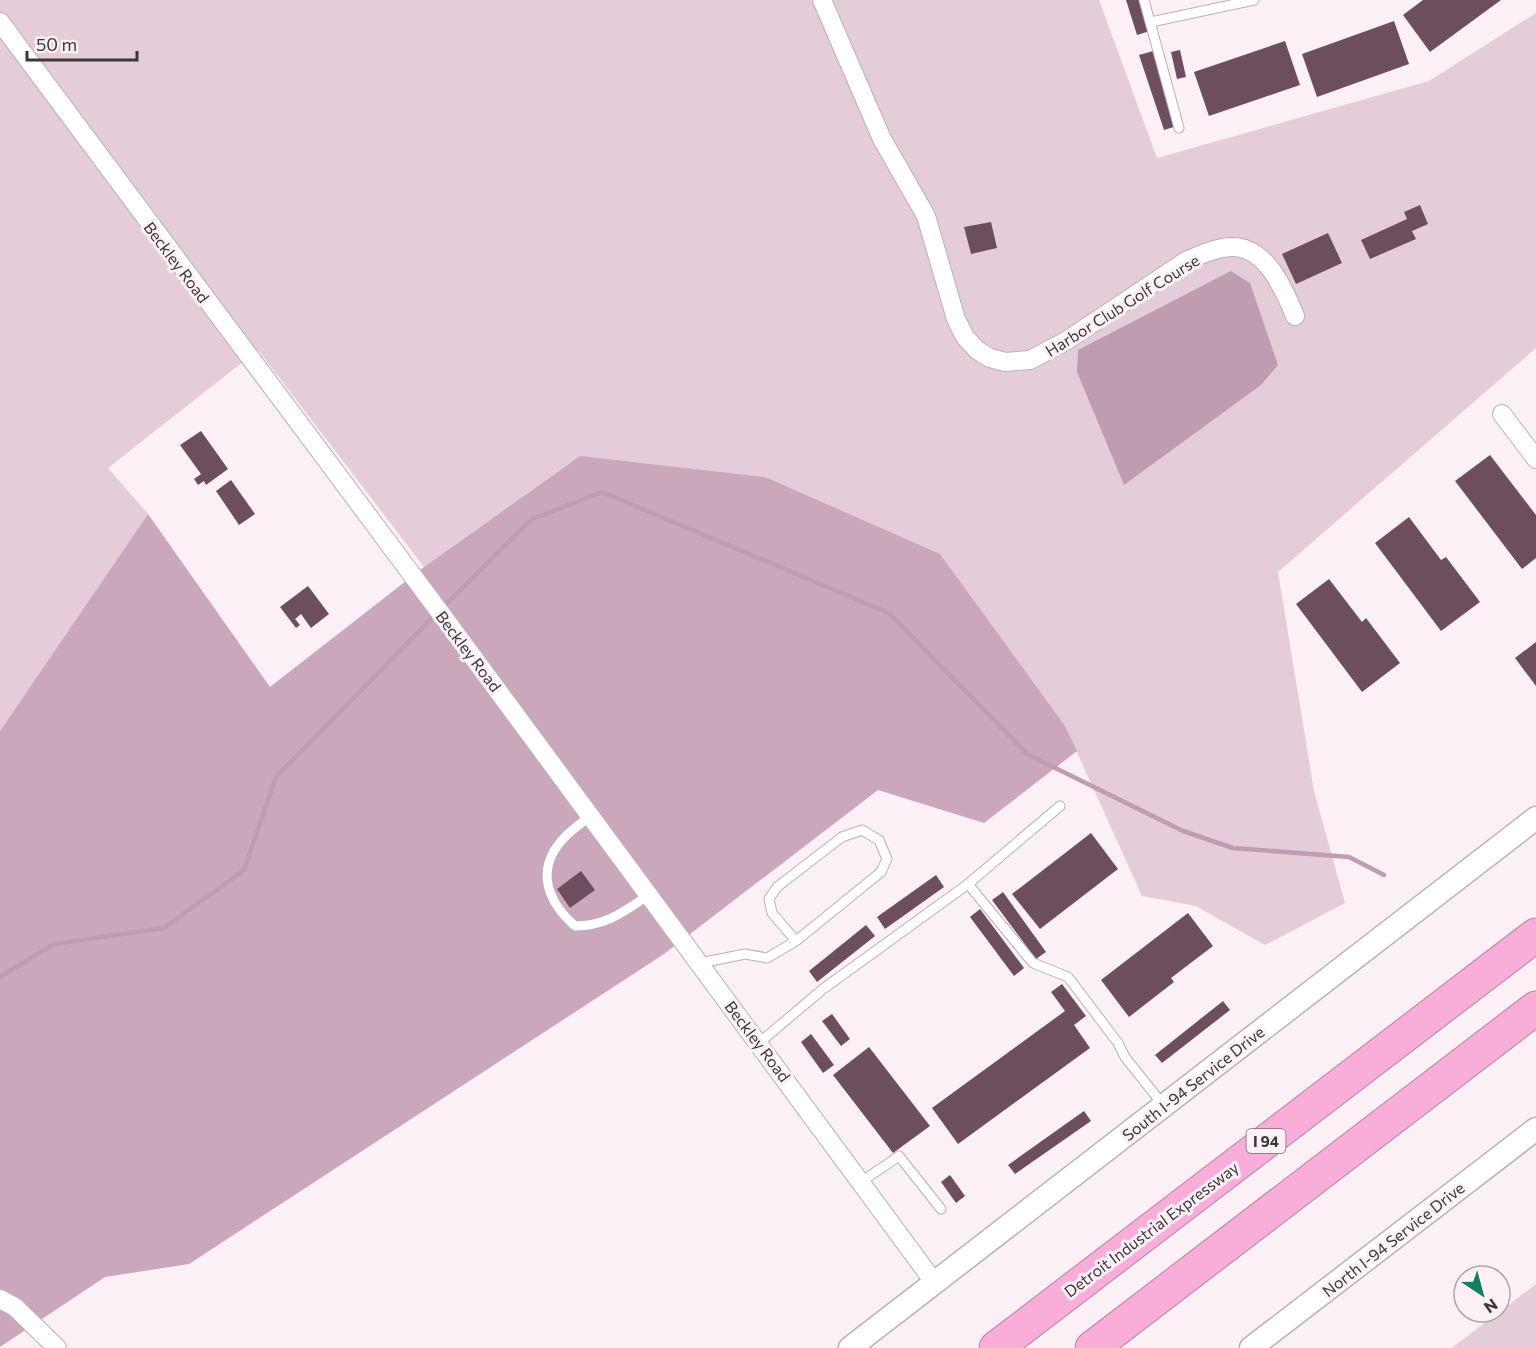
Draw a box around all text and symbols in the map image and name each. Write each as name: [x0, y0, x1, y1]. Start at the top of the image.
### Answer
scale bar: [27, 24, 136, 62]
text: 50 m: [36, 33, 77, 55]
street label: Beckley Road: [140, 218, 214, 306]
street label: Harbor Club Golf Course: [1042, 250, 1202, 360]
street label: Beckley Road: [432, 607, 506, 695]
street label: Beckley Road: [721, 997, 795, 1085]
street label: South I-94 Service Drive: [1118, 1022, 1268, 1144]
road number: I 94: [1246, 1129, 1286, 1153]
street label: Detroit Industrial Expressway: [1060, 1157, 1242, 1301]
street label: North I-94 Service Drive: [1318, 1178, 1468, 1300]
north arrow: [1452, 1264, 1512, 1324]
text: N: [1481, 1295, 1502, 1318]

